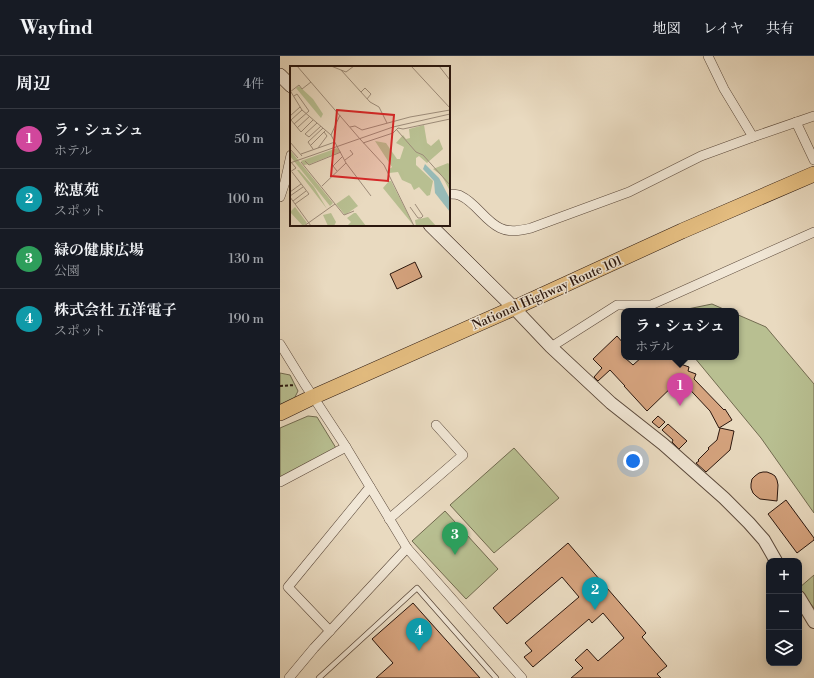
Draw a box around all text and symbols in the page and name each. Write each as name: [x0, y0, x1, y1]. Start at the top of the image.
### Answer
text: Wayfind: [20, 16, 93, 40]
text: 地図: [653, 20, 681, 38]
text: レイヤ: [703, 20, 744, 38]
text: 共有: [766, 20, 794, 38]
inset map: [290, 66, 450, 226]
text: 周辺: [16, 73, 50, 95]
text: 4件: [243, 76, 264, 92]
text: ラ・シュシュ: [54, 121, 143, 140]
text: 1: [26, 131, 32, 147]
text: 50 m: [234, 131, 264, 147]
text: ホテル: [54, 143, 92, 159]
text: 松恵苑: [54, 181, 99, 200]
text: 2: [25, 191, 33, 207]
text: 100 m: [228, 191, 264, 207]
text: スポット: [54, 203, 106, 219]
text: 緑の健康広場: [54, 241, 144, 260]
text: 3: [25, 251, 33, 267]
text: 130 m: [229, 251, 264, 267]
street label: National Highway Route 101: [469, 252, 625, 333]
text: 公園: [54, 263, 80, 279]
text: 株式会社 五洋電子: [54, 301, 176, 320]
popup: [621, 308, 739, 360]
text: 4: [25, 311, 33, 327]
text: 190 m: [228, 311, 264, 327]
text: ラ・シュシュ: [635, 317, 725, 336]
text: スポット: [54, 323, 106, 339]
text: ホテル: [635, 339, 674, 355]
pin: 1: [667, 373, 693, 406]
your location: [623, 451, 643, 471]
pin: 3: [442, 522, 468, 555]
map controls: [766, 558, 802, 666]
button: +: [766, 558, 802, 594]
pin: 2: [582, 577, 608, 610]
button: −: [766, 594, 802, 630]
pin: 4: [406, 618, 432, 651]
button: layers: [766, 630, 802, 666]

